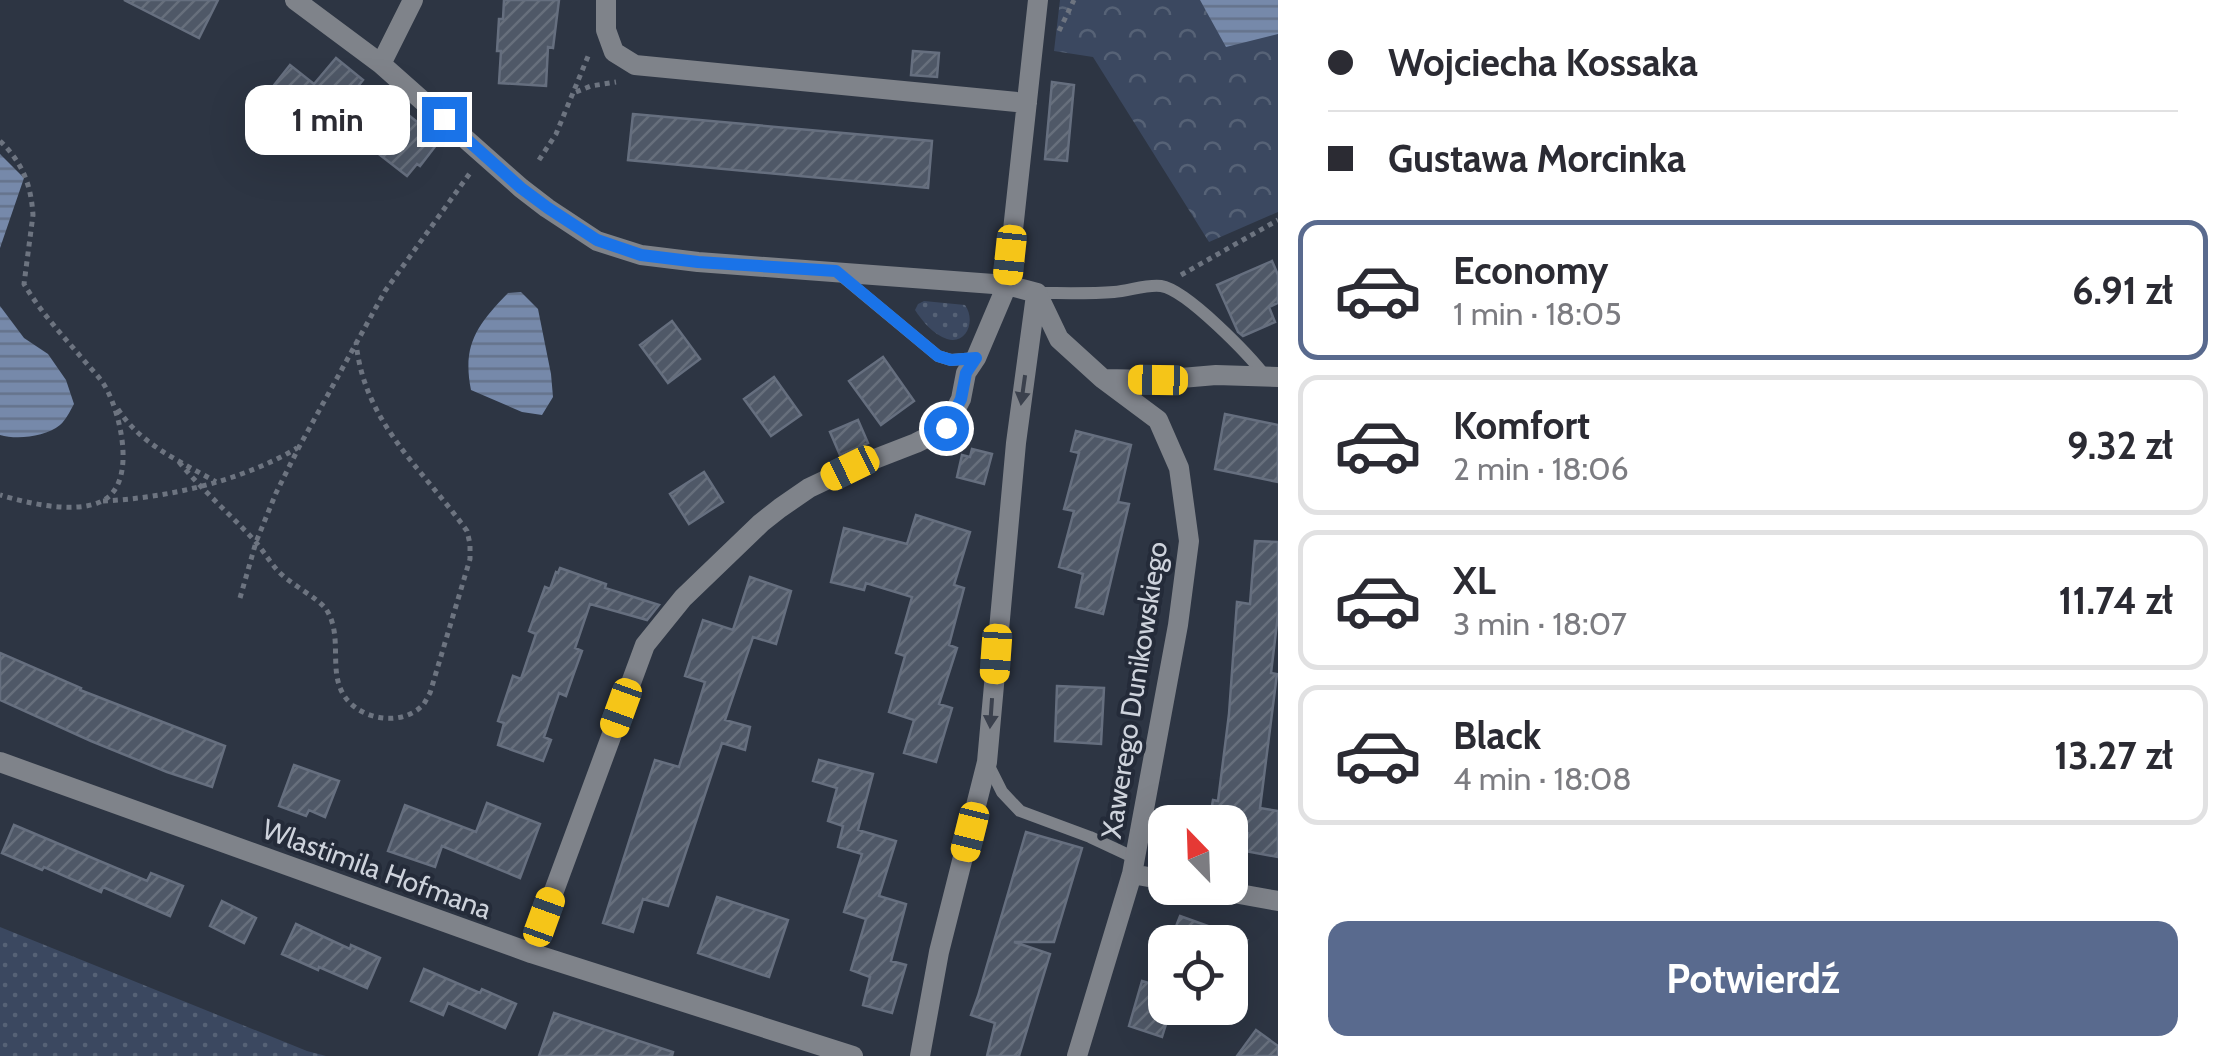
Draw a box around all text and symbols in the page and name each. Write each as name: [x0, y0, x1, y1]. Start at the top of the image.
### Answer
text: Wojciecha Kossaka: [1388, 39, 1698, 86]
callout: 1 min: [244, 84, 409, 154]
route end: [422, 97, 467, 142]
text: 1 min: [291, 100, 364, 139]
text: Gustawa Morcinka: [1388, 135, 1686, 182]
car: [992, 224, 1028, 286]
icon: car: [1333, 245, 1423, 335]
text: Economy: [1453, 247, 1608, 294]
text: 6.91 zł: [2072, 267, 2173, 314]
text: 1 min · 18:05: [1453, 294, 1622, 333]
car: [1128, 364, 1188, 396]
one-way arrow: [1015, 374, 1031, 406]
icon: car: [1333, 400, 1423, 490]
text: Komfort: [1453, 402, 1590, 449]
route start: [924, 406, 969, 451]
text: 9.32 zł: [2067, 422, 2173, 469]
car: [816, 441, 884, 495]
text: 2 min · 18:06: [1453, 449, 1629, 488]
street label: Xawerego Dunikowskiego: [1094, 539, 1174, 841]
icon: car: [1333, 555, 1423, 645]
text: XL: [1453, 557, 1496, 604]
text: 11.74 zł: [2059, 577, 2173, 624]
text: 3 min · 18:07: [1453, 604, 1627, 643]
car: [979, 623, 1013, 685]
car: [597, 675, 645, 741]
one-way arrow: [983, 697, 999, 729]
icon: car: [1333, 710, 1423, 800]
text: Black: [1453, 712, 1541, 759]
text: 13.27 zł: [2054, 732, 2173, 779]
text: 4 min · 18:08: [1453, 759, 1632, 798]
car: [948, 799, 992, 865]
north arrow: [1148, 805, 1248, 905]
map controls: [1148, 805, 1248, 1025]
street label: Wlastimila Hofmana: [258, 812, 497, 926]
car: [520, 884, 568, 950]
button: Potwierdź: [1328, 921, 2178, 1036]
button: locate: [1148, 925, 1248, 1025]

